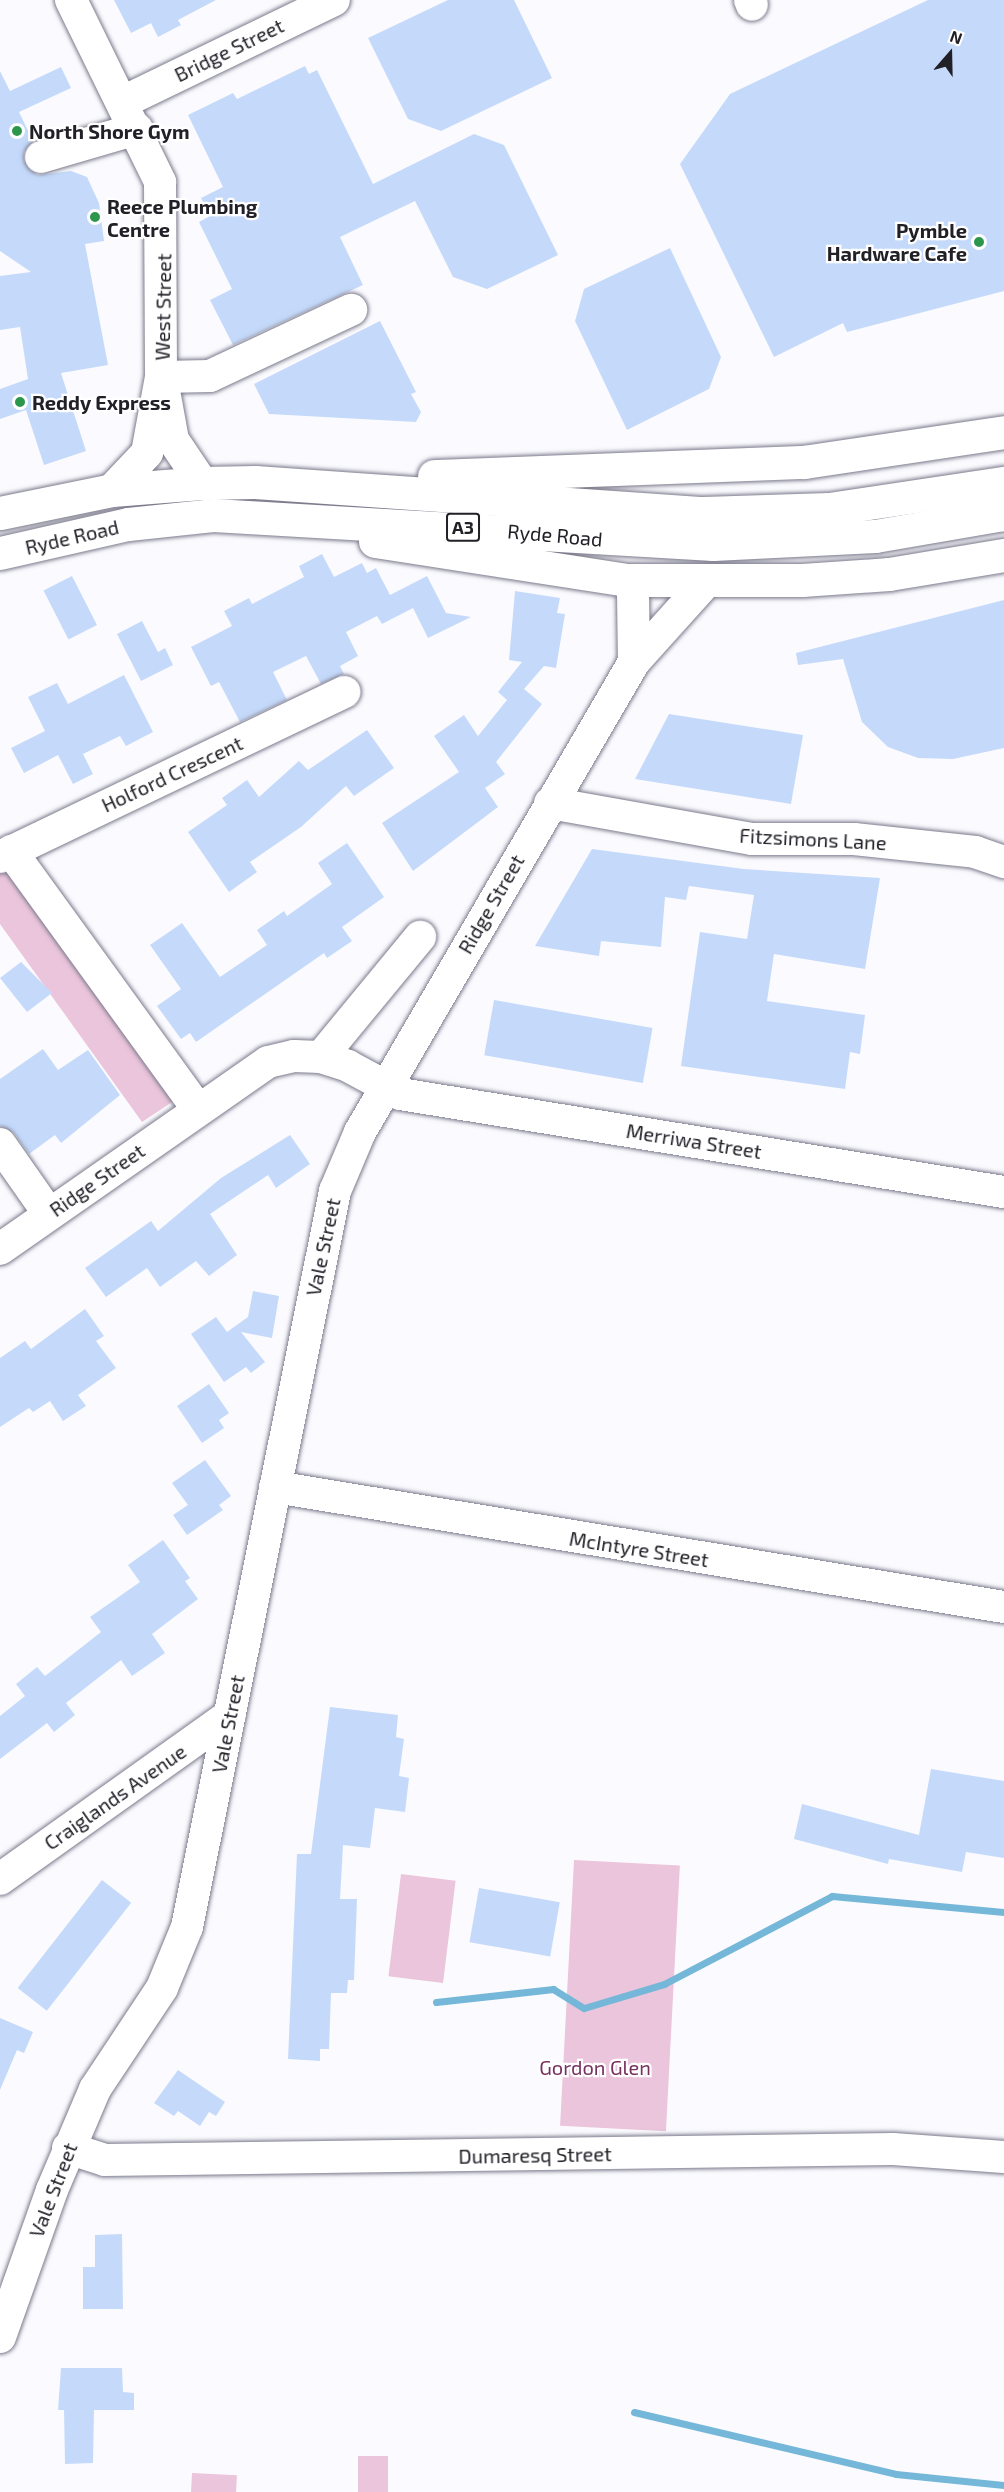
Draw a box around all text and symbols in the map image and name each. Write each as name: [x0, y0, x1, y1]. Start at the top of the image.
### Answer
street label: Bridge Street: [170, 13, 288, 87]
north arrow: [920, 24, 980, 84]
text: N: [948, 26, 965, 48]
place label: North Shore Gym: [29, 119, 190, 143]
marker: North Shore Gym: [10, 124, 24, 138]
place label: Reece Plumbing Centre: [107, 194, 257, 241]
marker: Reece Plumbing Centre: [88, 210, 102, 224]
place label: Pymble Hardware Cafe: [827, 219, 967, 266]
marker: Pymble Hardware Cafe: [972, 235, 986, 249]
street label: West Street: [150, 253, 176, 361]
place label: Reddy Express: [32, 390, 171, 414]
marker: Reddy Express: [13, 395, 27, 409]
road number: A3: [445, 512, 481, 542]
street label: Ryde Road: [23, 515, 121, 559]
street label: Ryde Road: [506, 519, 604, 551]
street label: Holford Crescent: [98, 731, 246, 817]
street label: Fitzsimons Lane: [739, 823, 887, 855]
street label: Ridge Street: [453, 850, 529, 958]
street label: Merriwa Street: [625, 1118, 763, 1164]
street label: Ridge Street: [45, 1138, 149, 1222]
street label: Vale Street: [301, 1196, 345, 1298]
street label: McIntyre Street: [568, 1526, 710, 1572]
street label: Vale Street: [207, 1673, 249, 1775]
street label: Craiglands Avenue: [39, 1739, 191, 1855]
park label: Gordon Glen: [539, 2055, 651, 2079]
street label: Vale Street: [24, 2139, 82, 2241]
street label: Dumaresq Street: [458, 2142, 612, 2168]

